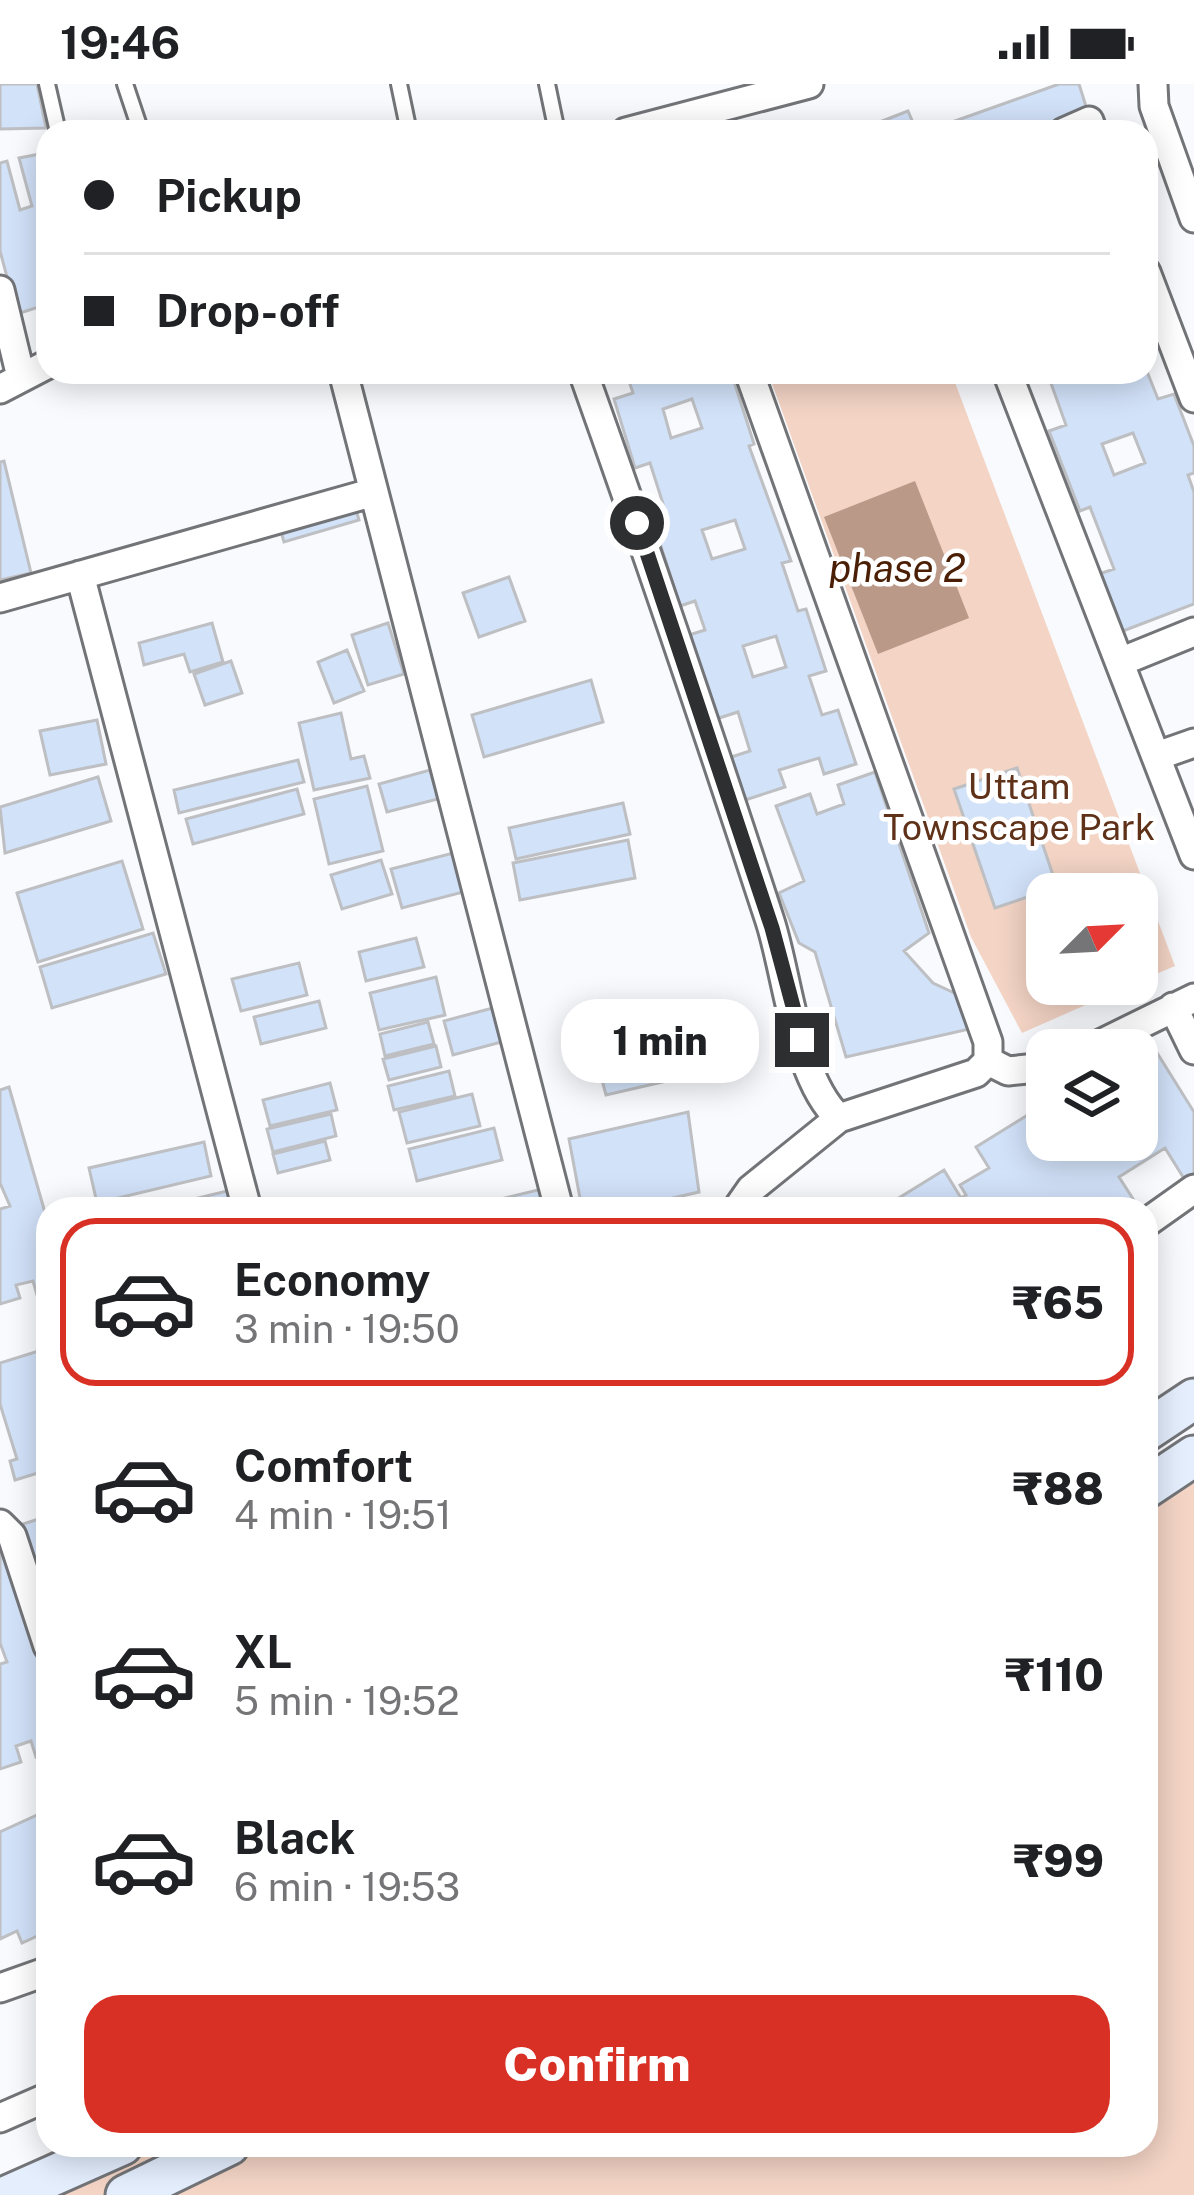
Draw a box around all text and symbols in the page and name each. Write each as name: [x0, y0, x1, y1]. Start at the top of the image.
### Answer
text: 19:46: [60, 16, 180, 69]
text: Pickup: [156, 169, 302, 222]
text: Drop-off: [156, 284, 339, 337]
route start: [610, 496, 664, 550]
water label: phase 2: [829, 545, 966, 591]
park label: Uttam Townscape Park: [883, 765, 1155, 848]
north arrow: [1026, 873, 1158, 1005]
map controls: [1026, 873, 1158, 1161]
callout: 1 min: [562, 998, 760, 1082]
route end: [775, 1013, 829, 1067]
text: 1 min: [612, 1018, 708, 1064]
button: layers: [1026, 1029, 1158, 1161]
icon: car: [90, 1248, 198, 1356]
text: Economy: [234, 1253, 430, 1306]
text: ₹65: [1012, 1276, 1104, 1329]
text: 3 min · 19:50: [234, 1306, 460, 1352]
icon: car: [90, 1434, 198, 1542]
text: Comfort: [234, 1439, 413, 1492]
text: ₹88: [1013, 1462, 1104, 1515]
text: 4 min · 19:51: [234, 1492, 452, 1538]
icon: car: [90, 1620, 198, 1728]
text: XL: [234, 1625, 292, 1678]
text: ₹110: [1005, 1648, 1104, 1701]
text: 5 min · 19:52: [234, 1678, 460, 1724]
icon: car: [90, 1806, 198, 1914]
text: Black: [234, 1811, 355, 1864]
text: ₹99: [1013, 1834, 1104, 1887]
text: 6 min · 19:53: [234, 1864, 460, 1910]
button: Confirm: [84, 1995, 1110, 2133]

